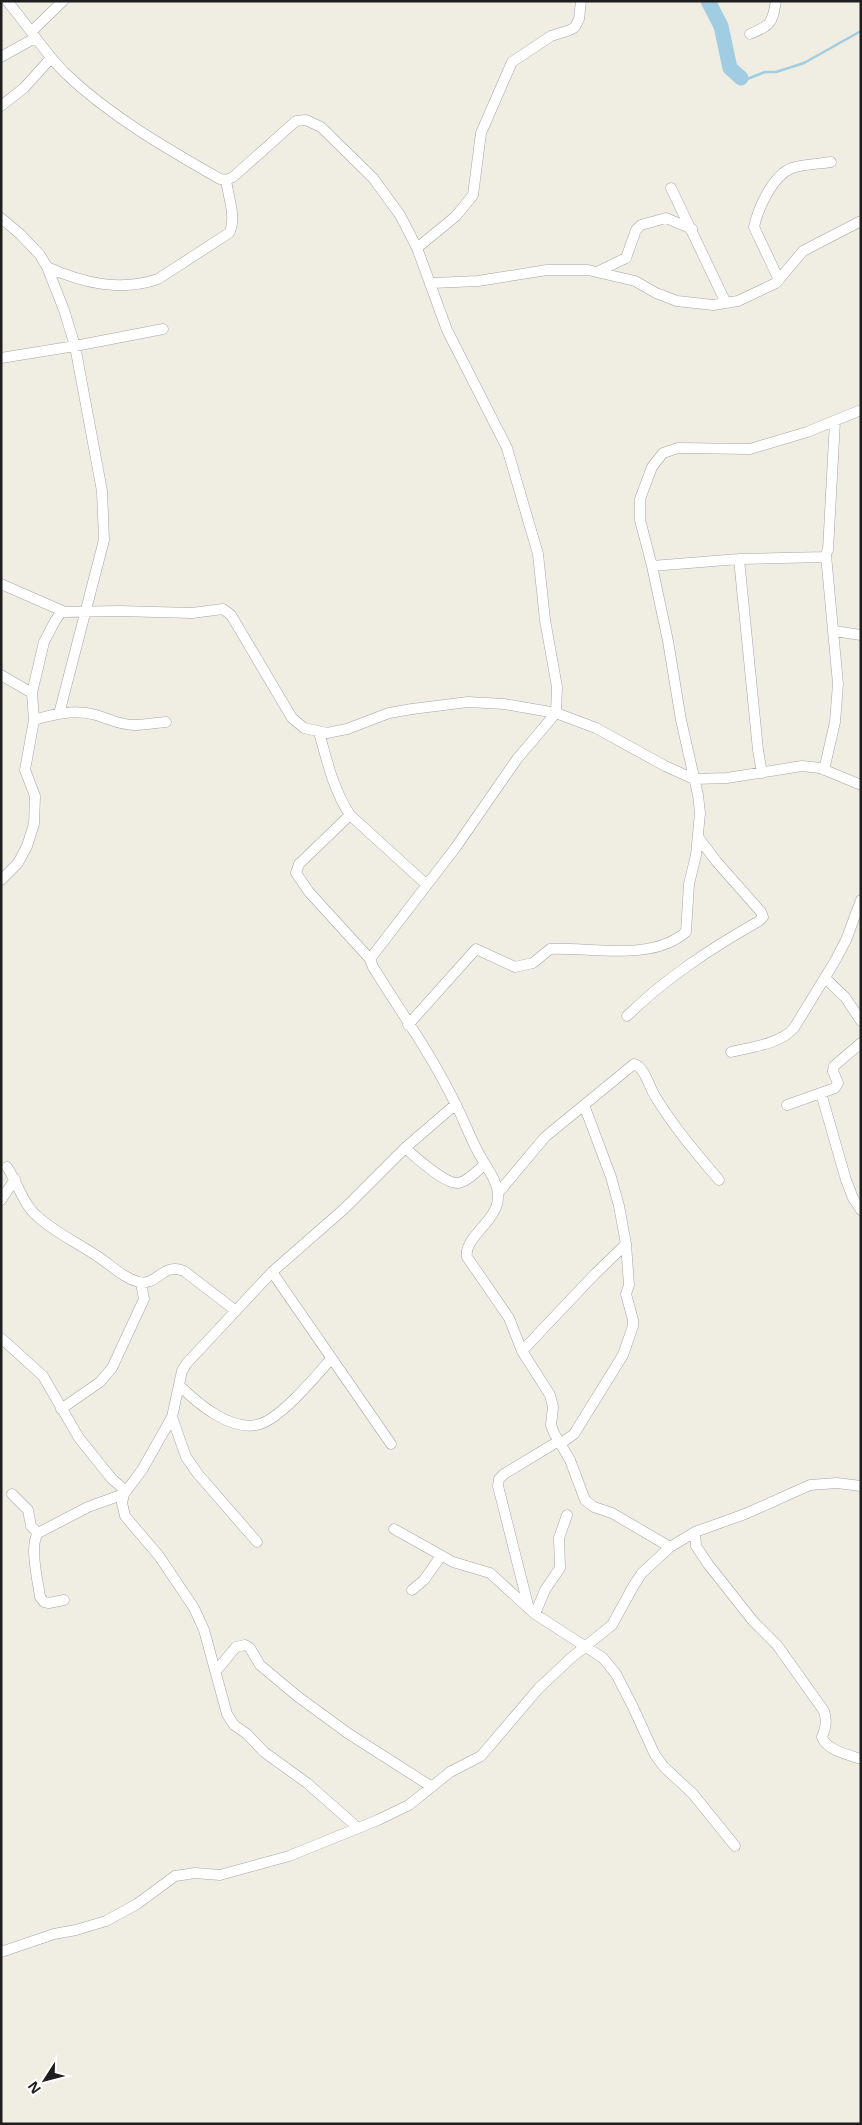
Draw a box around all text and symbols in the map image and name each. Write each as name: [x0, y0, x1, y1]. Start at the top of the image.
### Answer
north arrow: [20, 2055, 70, 2105]
text: N: [23, 2078, 45, 2098]

